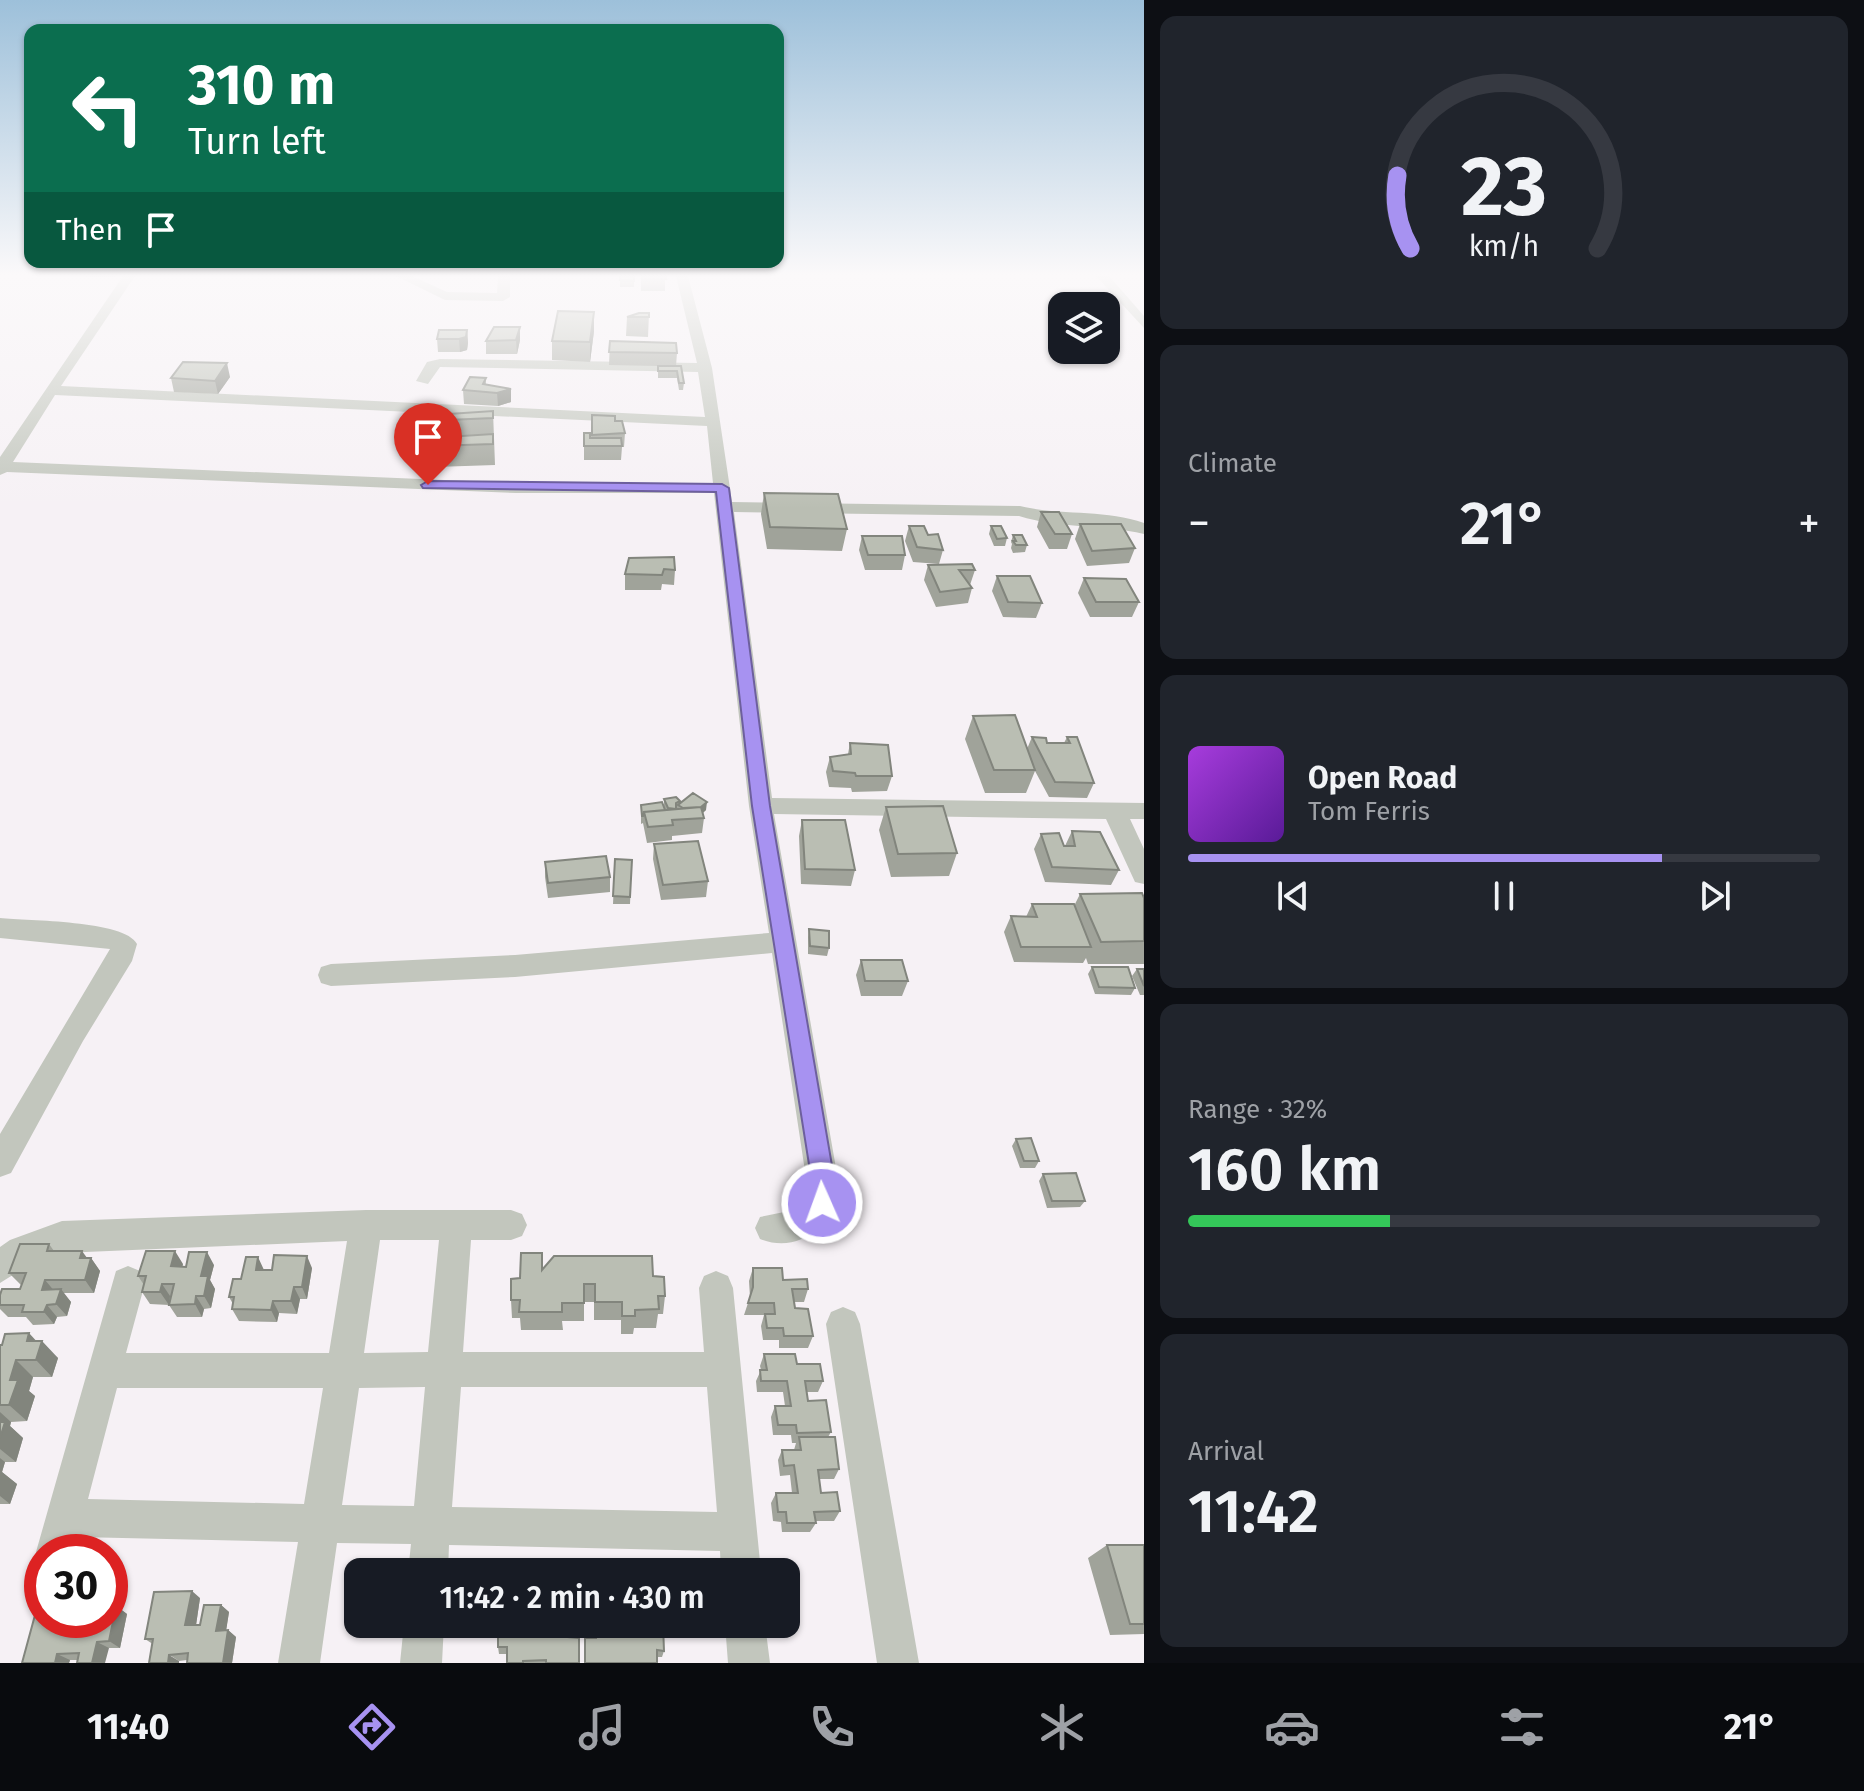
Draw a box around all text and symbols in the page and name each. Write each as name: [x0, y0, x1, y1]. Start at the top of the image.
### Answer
text: 310 m: [188, 52, 335, 119]
icon: left: [56, 56, 160, 160]
text: Turn left: [188, 120, 326, 164]
text: 23: [1461, 136, 1547, 236]
icon: arrive: [139, 208, 183, 252]
text: Then: [56, 212, 123, 248]
text: km/h: [1469, 229, 1539, 264]
map controls: [1048, 292, 1120, 364]
button: layers: [1048, 292, 1120, 364]
pin: [394, 403, 462, 485]
icon: arrive: [406, 415, 450, 459]
text: Climate: [1188, 448, 1277, 479]
text: 21°: [1460, 488, 1548, 560]
text: −: [1188, 497, 1210, 550]
text: +: [1798, 497, 1820, 550]
text: Open Road: [1308, 760, 1457, 796]
text: Tom Ferris: [1308, 796, 1430, 827]
icon: previous: [1271, 874, 1315, 918]
icon: pause: [1482, 874, 1526, 918]
icon: next: [1693, 874, 1737, 918]
text: Range · 32%: [1188, 1094, 1327, 1125]
text: 160 km: [1188, 1134, 1382, 1206]
position arrow: [780, 1161, 864, 1245]
text: Arrival: [1188, 1436, 1264, 1467]
text: 11:42: [1188, 1476, 1319, 1548]
speed limit sign: 30: [24, 1534, 128, 1638]
text: 11:42 · 2 min · 430 m: [440, 1580, 704, 1616]
icon: directions: [344, 1699, 400, 1755]
icon: music: [574, 1699, 630, 1755]
icon: phone: [804, 1699, 860, 1755]
icon: climate: [1034, 1699, 1090, 1755]
icon: car: [1264, 1699, 1320, 1755]
icon: filters: [1494, 1699, 1550, 1755]
text: 11:40: [87, 1705, 170, 1749]
text: 21°: [1724, 1705, 1777, 1749]

